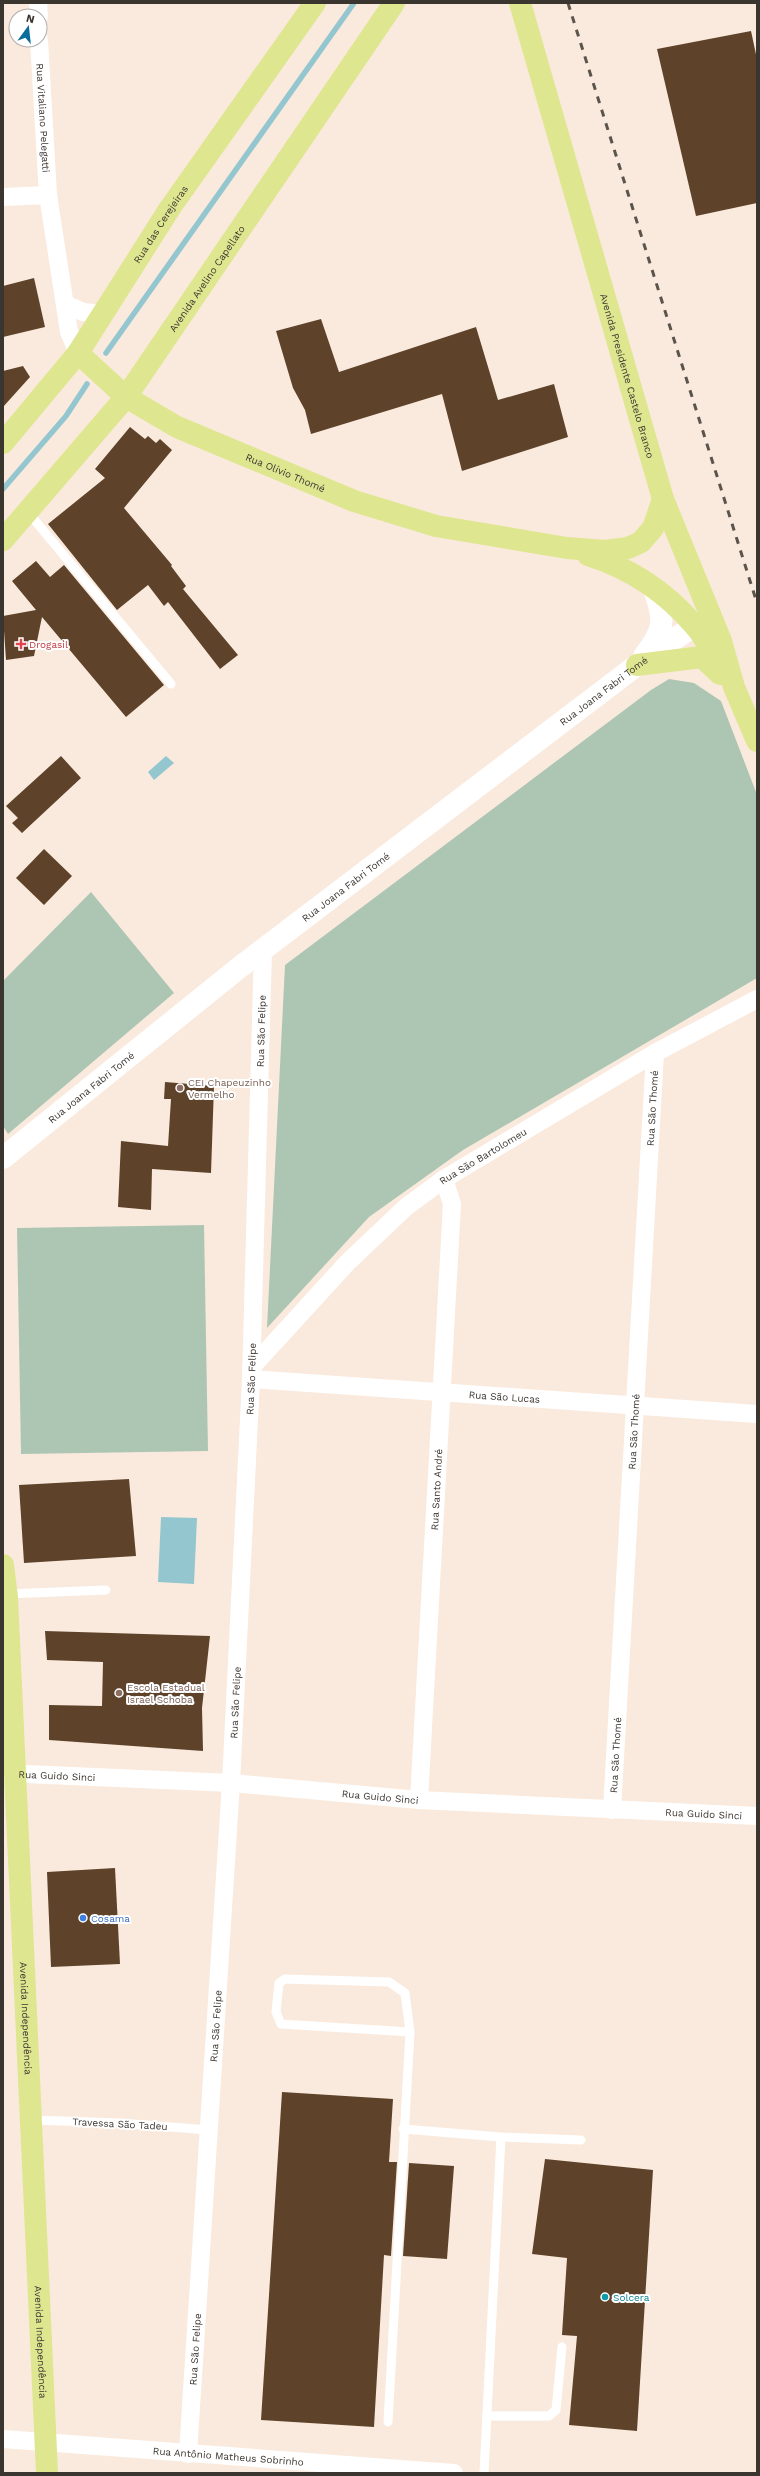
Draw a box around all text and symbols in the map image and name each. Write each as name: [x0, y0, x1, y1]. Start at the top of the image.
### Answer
north arrow: [8, 8, 48, 48]
text: N: [25, 11, 36, 26]
street label: Rua Vitaliano Pelegatti: [35, 63, 52, 173]
street label: Rua das Cerejeiras: [131, 183, 190, 265]
street label: Avenida Avelino Capellato: [167, 223, 247, 334]
street label: Avenida Presidente Castelo Branco: [599, 292, 656, 459]
street label: Rua Olívio Thomé: [244, 451, 327, 494]
marker: Drogasil: [16, 639, 26, 649]
place label: Drogasil: [29, 639, 68, 650]
street label: Rua Joana Fabri Tomé: [557, 654, 650, 727]
street label: Rua Joana Fabri Tomé: [299, 850, 392, 924]
street label: Rua São Felipe: [254, 995, 267, 1067]
street label: Rua Joana Fabri Tomé: [46, 1049, 136, 1125]
street label: Rua São Thomé: [644, 1070, 660, 1146]
place label: CEI Chapeuzinho Vermelho: [188, 1077, 271, 1100]
marker: CEI Chapeuzinho Vermelho: [175, 1083, 185, 1093]
street label: Rua São Bartolomeu: [437, 1126, 528, 1186]
street label: Rua São Felipe: [244, 1342, 258, 1415]
street label: Rua São Lucas: [468, 1389, 540, 1404]
street label: Rua São Thomé: [626, 1393, 641, 1470]
street label: Rua Santo André: [428, 1448, 444, 1531]
street label: Rua São Felipe: [228, 1666, 242, 1739]
place label: Escola Estadual Israel Schoba: [127, 1682, 205, 1705]
marker: Escola Estadual Israel Schoba: [114, 1688, 124, 1698]
street label: Rua São Thomé: [607, 1717, 623, 1793]
street label: Rua Guido Sinci: [18, 1768, 96, 1783]
street label: Rua Guido Sinci: [341, 1788, 419, 1805]
street label: Rua Guido Sinci: [665, 1806, 742, 1821]
marker: Cosama: [78, 1913, 88, 1923]
place label: Cosama: [91, 1913, 130, 1924]
street label: Avenida Independência: [18, 1962, 34, 2075]
street label: Rua São Felipe: [208, 1989, 223, 2062]
street label: Travessa São Tadeu: [72, 2116, 168, 2132]
street label: Avenida Independência: [33, 2285, 49, 2399]
marker: Solcera: [600, 2292, 610, 2302]
place label: Solcera: [613, 2292, 650, 2303]
street label: Rua São Felipe: [187, 2313, 203, 2386]
street label: Rua Antônio Matheus Sobrinho: [153, 2445, 304, 2467]

